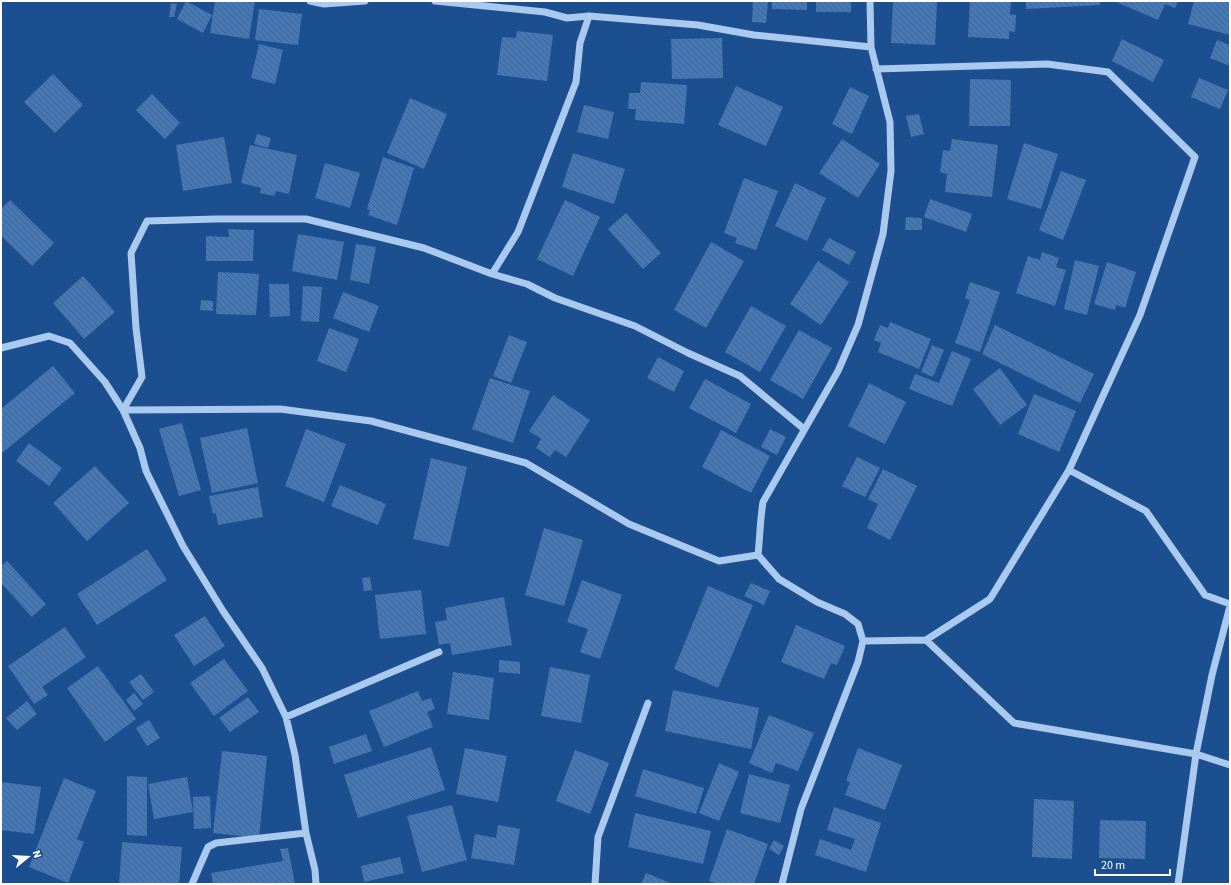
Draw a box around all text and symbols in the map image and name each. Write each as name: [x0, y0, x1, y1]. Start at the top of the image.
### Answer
north arrow: [8, 837, 48, 877]
text: N: [29, 848, 45, 860]
scale bar: [1095, 851, 1170, 877]
text: 20 m: [1101, 857, 1125, 874]

